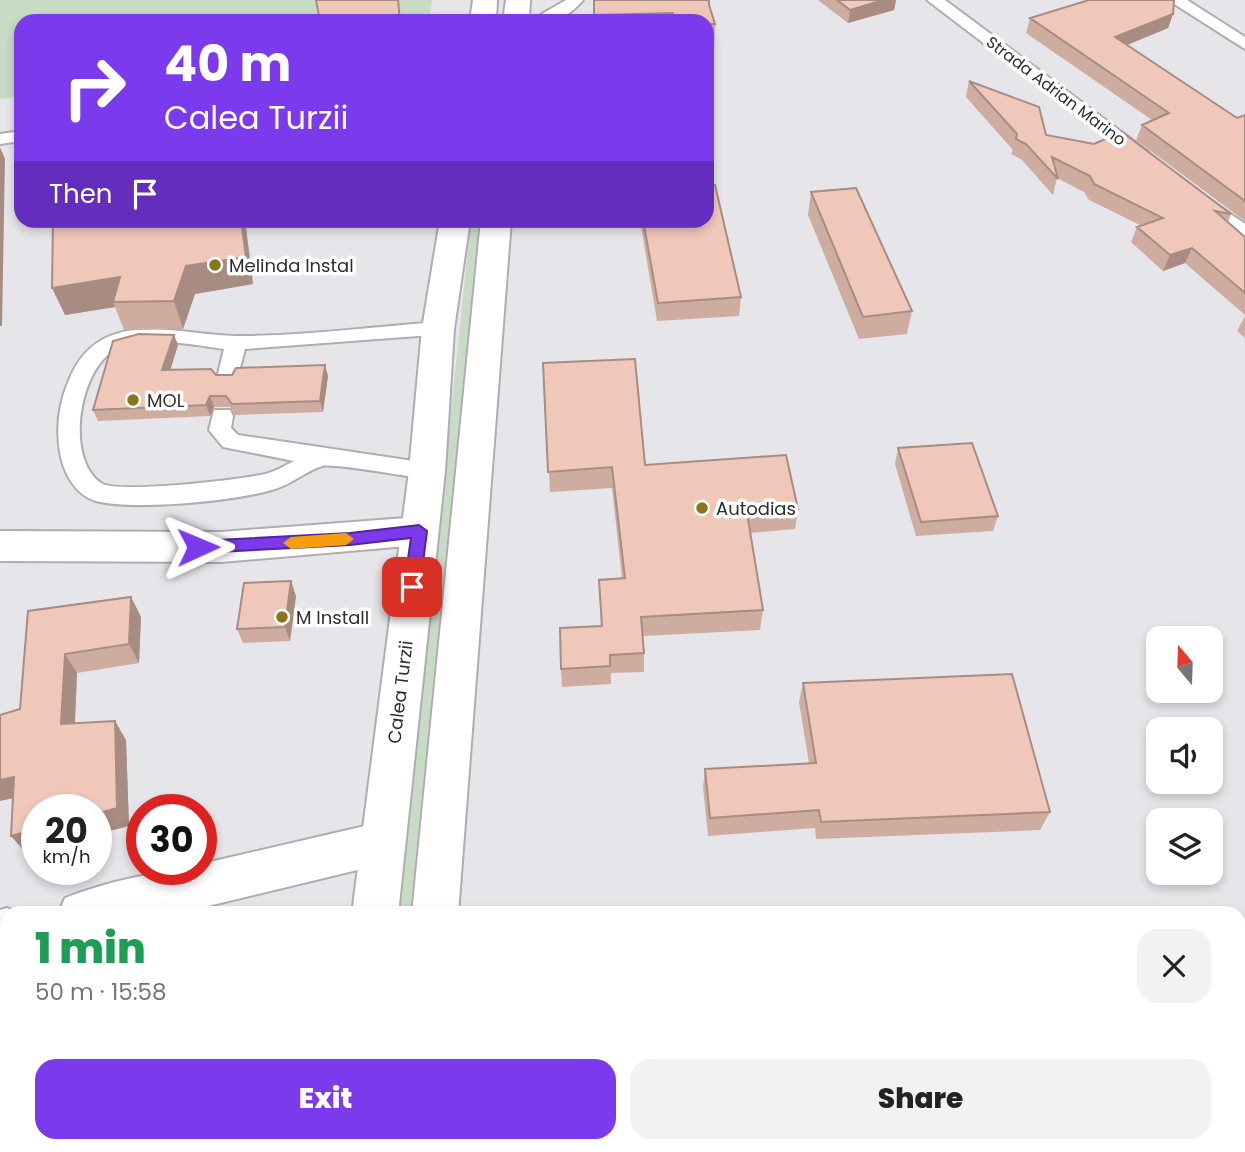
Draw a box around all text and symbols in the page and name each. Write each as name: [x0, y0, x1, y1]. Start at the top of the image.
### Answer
text: 40 m: [164, 30, 291, 98]
street label: Strada Adrian Marino: [981, 31, 1131, 151]
icon: right: [49, 42, 140, 133]
text: Calea Turzii: [164, 95, 348, 140]
icon: arrive: [126, 175, 164, 213]
text: Then: [49, 176, 112, 212]
place label: Melinda Instal: [229, 253, 354, 278]
marker: Melinda Instal: [207, 257, 223, 273]
place label: MOL: [147, 388, 185, 413]
marker: MOL: [125, 392, 141, 408]
place label: Autodias: [716, 496, 796, 521]
marker: Autodias: [694, 500, 710, 516]
position arrow: [161, 510, 235, 584]
pin: [382, 557, 442, 617]
icon: arrive: [393, 568, 431, 606]
place label: M Install: [296, 605, 369, 630]
marker: M Install: [274, 609, 290, 625]
north arrow: [1146, 626, 1223, 704]
map controls: [1146, 626, 1223, 885]
street label: Calea Turzii: [381, 639, 419, 745]
button: sound: [1146, 717, 1223, 794]
speed limit sign: 30: [126, 794, 217, 885]
text: 20: [45, 806, 88, 855]
button: layers: [1146, 808, 1223, 885]
text: km/h: [43, 844, 90, 869]
text: 1 min: [35, 919, 146, 978]
button: close: [1137, 929, 1211, 1003]
text: 50 m · 15:58: [35, 976, 167, 1008]
button: Exit: [35, 1059, 616, 1139]
button: Share: [630, 1059, 1211, 1139]

